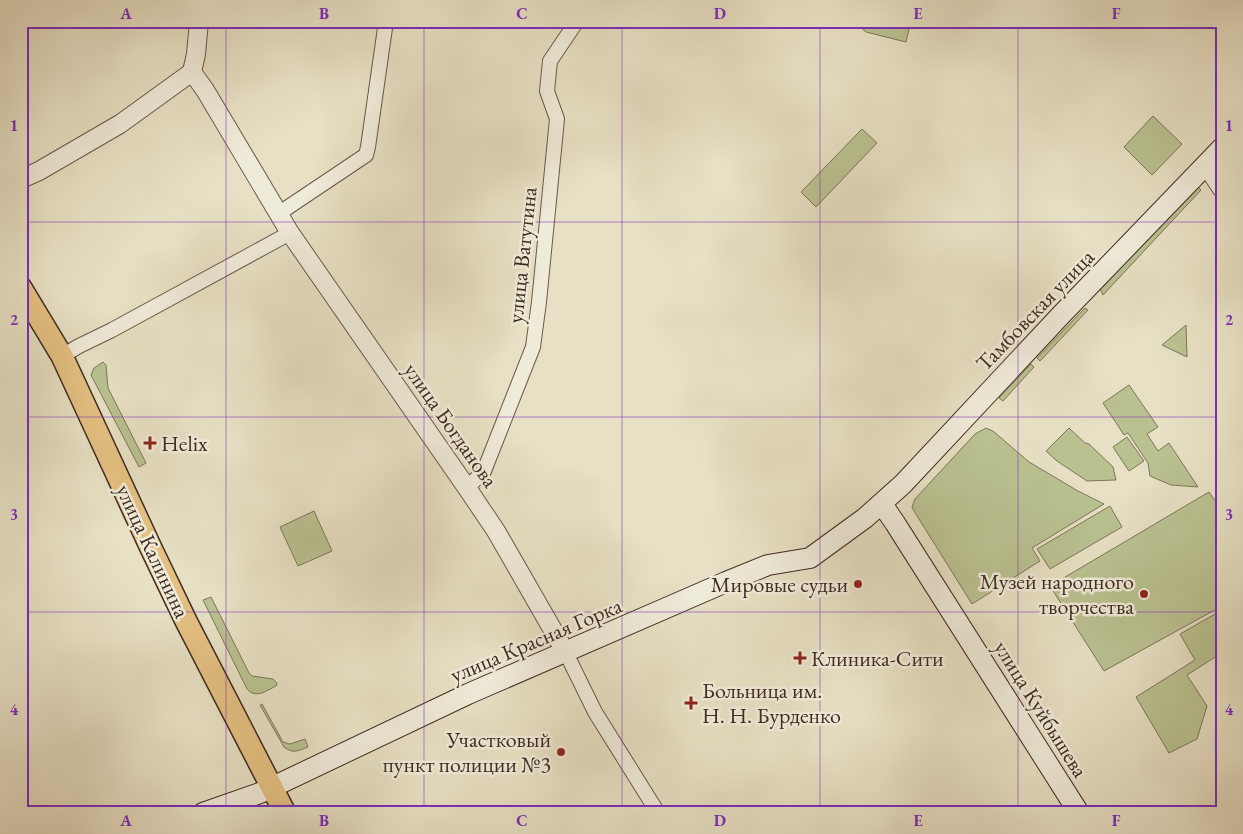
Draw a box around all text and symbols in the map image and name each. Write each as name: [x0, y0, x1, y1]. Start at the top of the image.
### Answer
text: A: [119, 3, 132, 24]
text: B: [319, 3, 329, 24]
text: C: [516, 3, 528, 24]
text: D: [714, 3, 726, 24]
text: E: [913, 3, 923, 24]
text: F: [1112, 3, 1121, 24]
text: 1: [10, 115, 18, 136]
text: 1: [1225, 115, 1233, 136]
street label: улица Ватутина: [500, 185, 544, 325]
street label: Тамбовская улица: [969, 243, 1101, 377]
text: 2: [10, 309, 19, 330]
text: 2: [1225, 309, 1234, 330]
street label: улица Богданова: [397, 357, 505, 493]
place label: Helix: [161, 429, 208, 458]
marker: Helix: [143, 436, 157, 450]
street label: улица Калинина: [109, 479, 197, 623]
text: 3: [10, 504, 18, 525]
text: 3: [1225, 504, 1233, 525]
place label: Музей народного творчества: [980, 567, 1134, 621]
place label: Мировые судьи: [711, 570, 848, 599]
marker: Мировые судьи: [852, 578, 864, 590]
marker: Музей народного творчества: [1138, 588, 1150, 600]
street label: улица Красная Горка: [446, 591, 626, 689]
street label: улица Куйбышева: [987, 635, 1095, 783]
place label: Клиника-Сити: [811, 644, 944, 673]
marker: Клиника-Сити: [793, 651, 807, 665]
place label: Больница им. Н. Н. Бурденко: [702, 676, 841, 730]
marker: Больница им. Н. Н. Бурденко: [684, 696, 698, 710]
text: 4: [10, 699, 19, 720]
text: 4: [1225, 699, 1234, 720]
place label: Участковый пункт полиции №3: [383, 725, 551, 779]
marker: Участковый пункт полиции №3: [555, 746, 567, 758]
text: A: [119, 810, 132, 831]
text: B: [319, 810, 329, 831]
text: C: [516, 810, 528, 831]
text: D: [714, 810, 726, 831]
text: E: [913, 810, 923, 831]
text: F: [1112, 810, 1121, 831]

